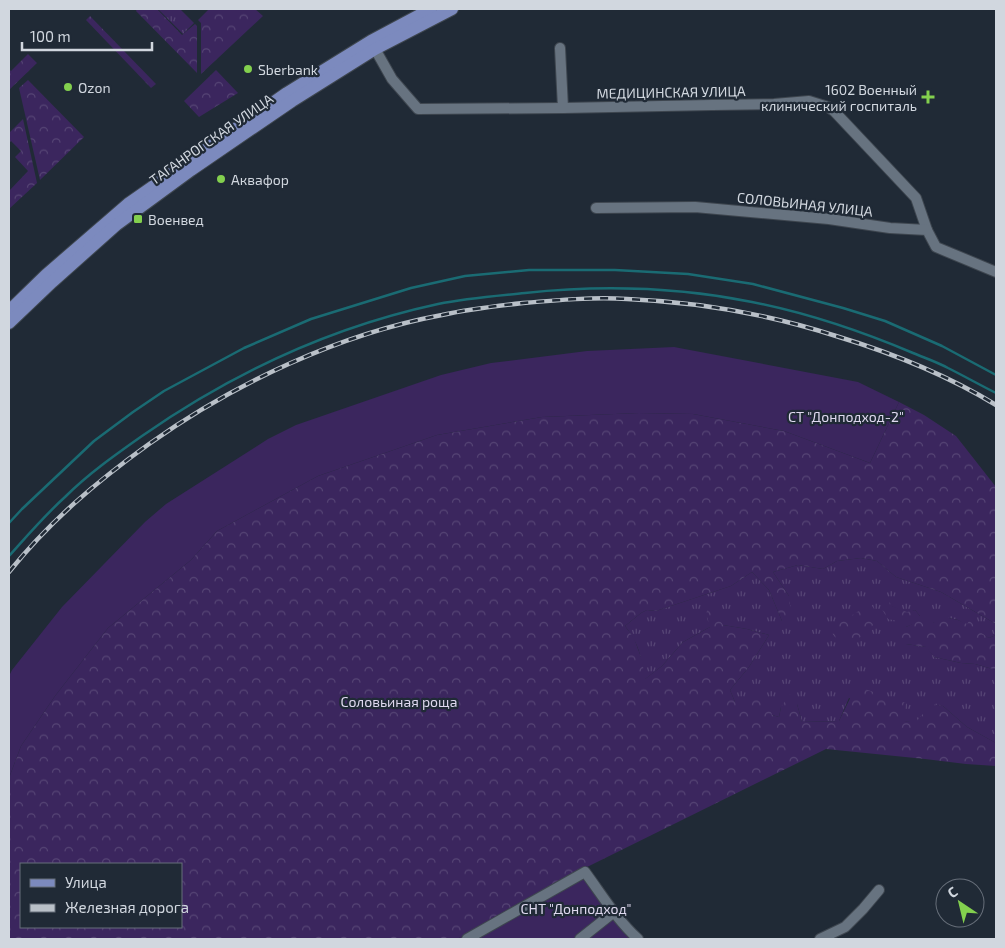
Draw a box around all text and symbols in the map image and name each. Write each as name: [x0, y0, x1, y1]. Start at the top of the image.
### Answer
scale bar: [22, 20, 152, 52]
text: 100 m: [30, 27, 71, 45]
place label: Sberbank: [258, 61, 318, 78]
marker: Sberbank: [242, 63, 254, 75]
place label: Ozon: [78, 79, 111, 96]
marker: Ozon: [62, 81, 74, 93]
place label: 1602 Военный клинический госпиталь: [761, 81, 917, 114]
street label: МЕДИЦИНСКАЯ УЛИЦА: [596, 82, 746, 102]
street label: ТАГАНРОГСКАЯ УЛИЦА: [146, 90, 276, 188]
marker: 1602 Военный клинический госпиталь: [921, 90, 935, 104]
place label: Аквафор: [231, 171, 289, 188]
marker: Аквафор: [215, 173, 227, 185]
street label: СОЛОВЬИНАЯ УЛИЦА: [736, 188, 874, 220]
place label: Военвед: [148, 211, 204, 228]
marker: Военвед: [132, 213, 144, 225]
park label: СТ "Донподход-2": [788, 408, 904, 425]
park label: Соловьиная роща: [341, 693, 457, 710]
legend: [20, 863, 182, 928]
text: Улица: [65, 873, 107, 891]
north arrow: [935, 878, 985, 928]
text: С: [944, 883, 961, 901]
text: Железная дорога: [65, 898, 189, 916]
park label: СНТ "Донподход": [521, 900, 631, 917]

